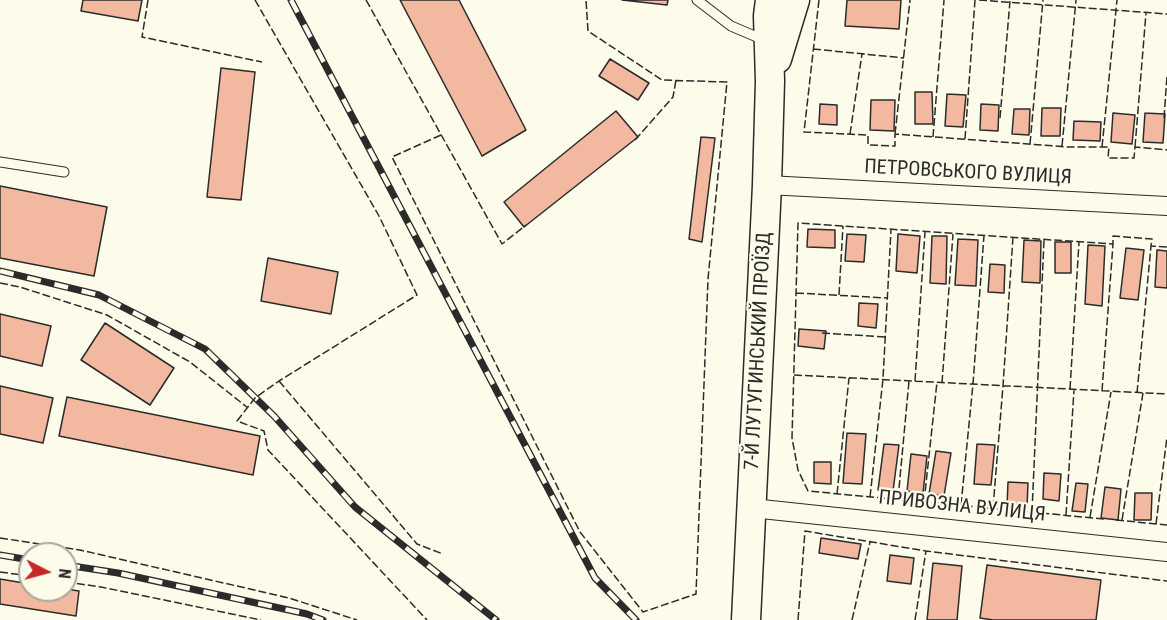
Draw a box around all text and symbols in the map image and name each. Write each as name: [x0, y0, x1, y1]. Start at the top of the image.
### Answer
street label: ПЕТРОВСЬКОГО ВУЛИЦЯ: [864, 156, 1072, 190]
street label: 7-Й ЛУТУГИНСЬКИЙ ПРОЇЗД: [741, 231, 777, 471]
street label: ПРИВОЗНА ВУЛИЦЯ: [877, 486, 1047, 528]
north arrow: [18, 542, 78, 602]
text: N: [54, 568, 74, 580]

